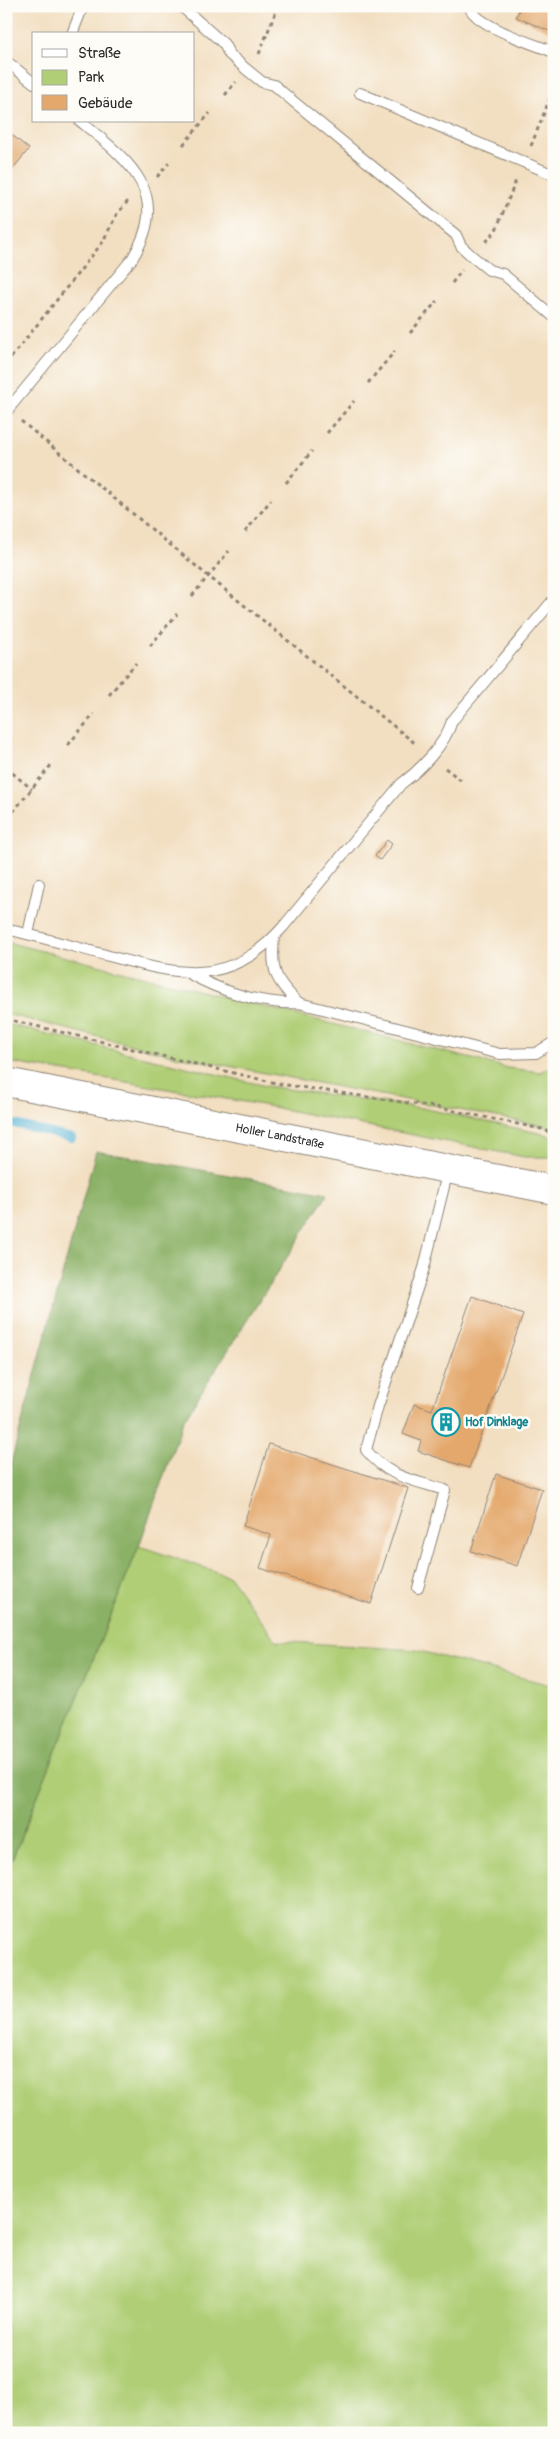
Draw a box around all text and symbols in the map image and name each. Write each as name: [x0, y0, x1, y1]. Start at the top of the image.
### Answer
legend: [32, 32, 195, 122]
text: Straße: [78, 44, 121, 63]
text: Park: [78, 68, 105, 87]
text: Gebäude: [78, 94, 133, 113]
street label: Holler Landstraße: [234, 1120, 325, 1152]
building icon: Hof Dinklage: [431, 1407, 461, 1437]
place label: Hof Dinklage: [465, 1415, 529, 1430]

